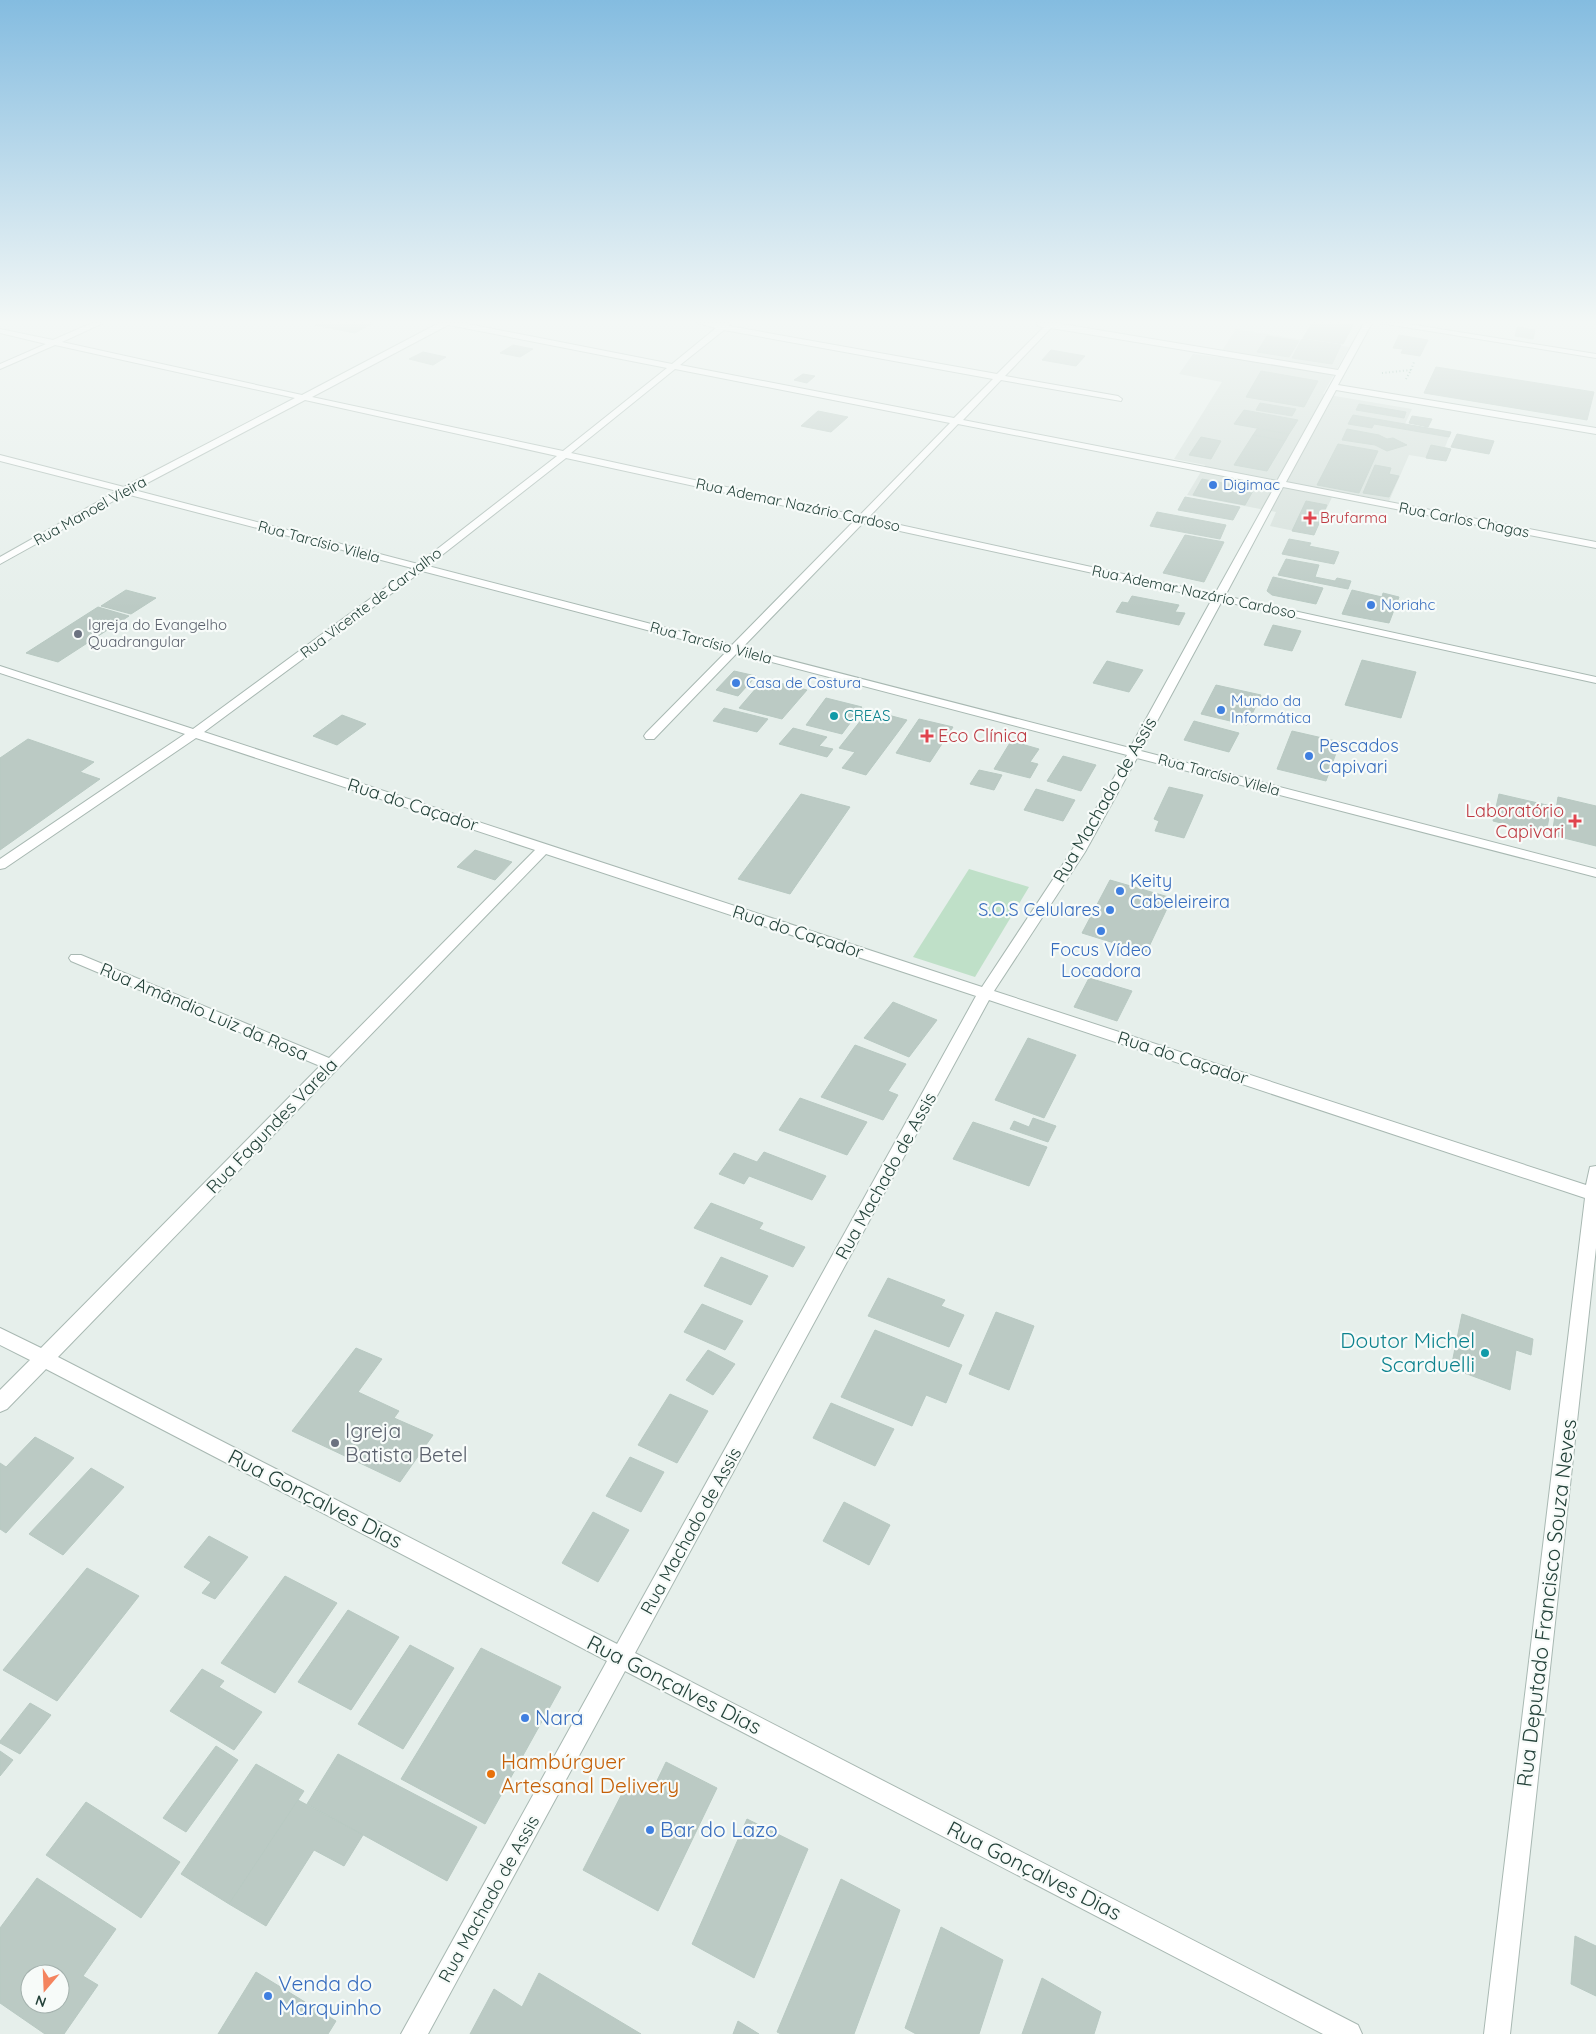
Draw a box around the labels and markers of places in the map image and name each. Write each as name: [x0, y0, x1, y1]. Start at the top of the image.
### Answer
place label: Digimac: [1223, 475, 1280, 494]
marker: Digimac: [1207, 479, 1219, 491]
place label: Brufarma: [1320, 508, 1387, 527]
marker: Brufarma: [1304, 512, 1316, 524]
place label: Noriahc: [1381, 595, 1436, 614]
marker: Noriahc: [1365, 599, 1377, 611]
place label: Igreja do Evangelho Quadrangular: [88, 615, 227, 651]
marker: Igreja do Evangelho Quadrangular: [72, 628, 84, 640]
place label: Casa de Costura: [746, 673, 861, 692]
marker: Casa de Costura: [730, 677, 742, 689]
place label: Mundo da Informática: [1231, 691, 1311, 727]
marker: Mundo da Informática: [1215, 704, 1227, 716]
place label: CREAS: [844, 706, 891, 725]
marker: CREAS: [828, 710, 840, 722]
place label: Eco Clínica: [938, 724, 1027, 747]
marker: Eco Clínica: [920, 729, 934, 743]
place label: Pescados Capivari: [1319, 734, 1399, 778]
marker: Pescados Capivari: [1303, 750, 1315, 762]
place label: Laboratório Capivari: [1465, 799, 1564, 843]
marker: Laboratório Capivari: [1568, 814, 1582, 828]
place label: Keity Cabeleireira: [1130, 869, 1230, 913]
marker: Keity Cabeleireira: [1114, 885, 1126, 897]
place label: S.O.S Celulares: [978, 898, 1100, 921]
marker: S.O.S Celulares: [1104, 904, 1116, 916]
marker: Focus Vídeo Locadora: [1095, 925, 1107, 937]
place label: Focus Vídeo Locadora: [1050, 938, 1152, 982]
place label: Doutor Michel Scarduelli: [1340, 1327, 1475, 1377]
marker: Doutor Michel Scarduelli: [1479, 1347, 1491, 1359]
place label: Igreja Batista Betel: [345, 1417, 468, 1467]
marker: Igreja Batista Betel: [329, 1437, 341, 1449]
place label: Nara: [535, 1704, 584, 1730]
marker: Nara: [519, 1712, 531, 1724]
place label: Hambúrguer Artesanal Delivery: [501, 1748, 679, 1798]
marker: Hambúrguer Artesanal Delivery: [485, 1768, 497, 1780]
place label: Bar do Lazo: [660, 1816, 778, 1842]
marker: Bar do Lazo: [644, 1824, 656, 1836]
place label: Venda do Marquinho: [278, 1970, 382, 2020]
marker: Venda do Marquinho: [262, 1990, 274, 2002]

